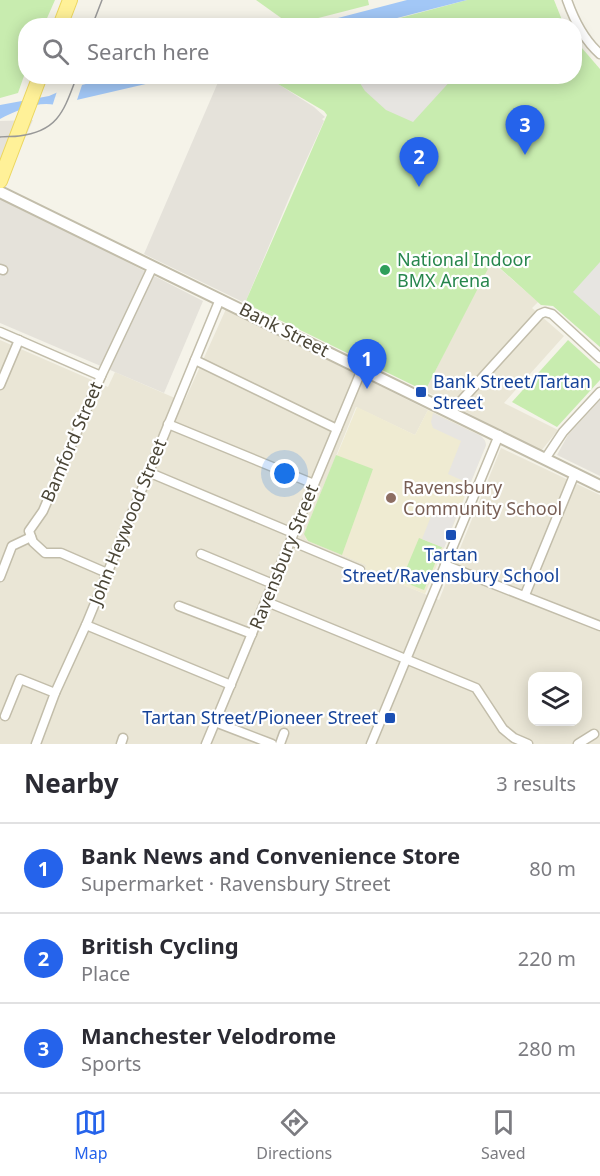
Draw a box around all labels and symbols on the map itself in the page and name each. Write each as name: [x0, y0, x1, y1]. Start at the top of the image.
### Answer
pin: 3: [506, 106, 544, 155]
pin: 2: [400, 138, 438, 187]
place label: National Indoor BMX Arena: [397, 247, 531, 292]
marker: National Indoor BMX Arena: [378, 263, 392, 277]
street label: Bank Street: [236, 296, 334, 362]
pin: 1: [348, 340, 386, 389]
place label: Bank Street/Tartan Street: [433, 369, 591, 414]
street label: Bamford Street: [35, 377, 107, 506]
marker: Bank Street/Tartan Street: [414, 385, 428, 399]
street label: John Heywood Street: [82, 435, 172, 610]
your location: [270, 459, 299, 488]
place label: Ravensbury Community School: [403, 475, 562, 520]
street label: Ravensbury Street: [243, 480, 323, 633]
marker: Ravensbury Community School: [384, 491, 398, 505]
marker: Tartan Street/Ravensbury School: [444, 528, 458, 542]
place label: Tartan Street/Ravensbury School: [343, 542, 559, 587]
place label: Tartan Street/Pioneer Street: [142, 705, 378, 729]
marker: Tartan Street/Pioneer Street: [383, 711, 397, 725]

